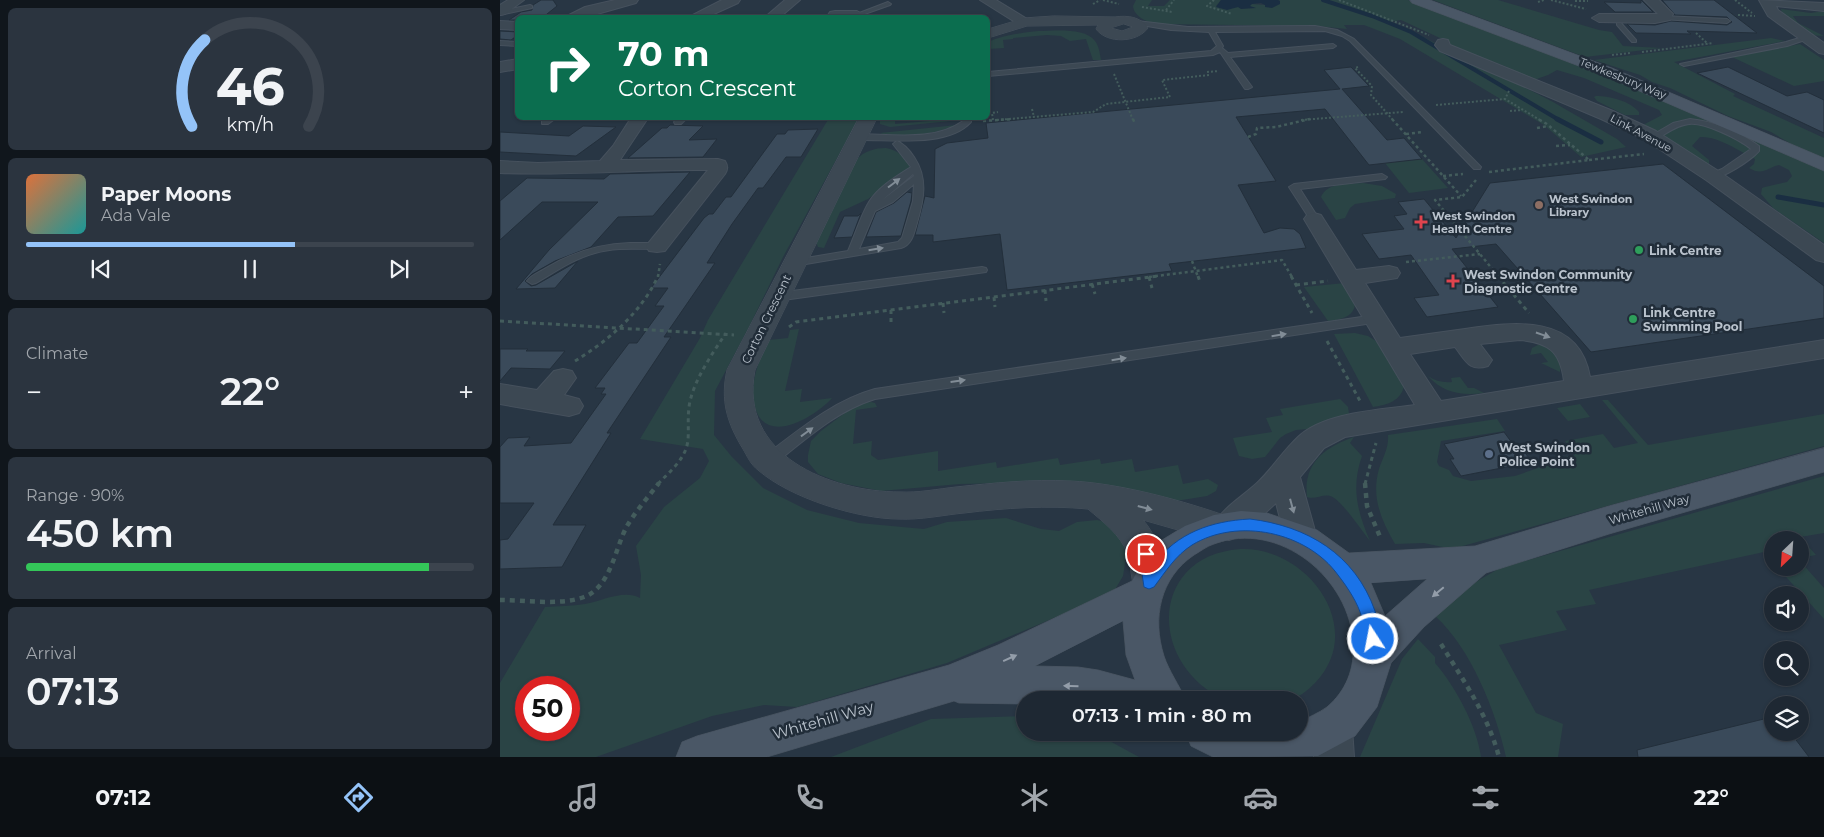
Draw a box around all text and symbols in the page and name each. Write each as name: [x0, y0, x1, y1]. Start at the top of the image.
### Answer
text: 70 m: [618, 32, 709, 75]
icon: right: [535, 35, 600, 100]
street label: Tewkesbury Way: [1578, 54, 1668, 102]
text: 46: [216, 55, 284, 118]
text: Corton Crescent: [618, 75, 796, 102]
street label: Link Avenue: [1608, 111, 1675, 155]
text: km/h: [226, 114, 274, 135]
one-way arrow: [887, 177, 900, 188]
text: Paper Moons: [101, 183, 231, 206]
place label: West Swindon Library: [1549, 192, 1632, 219]
marker: West Swindon Library: [1533, 199, 1545, 211]
text: Ada Vale: [101, 206, 171, 225]
place label: West Swindon Health Centre: [1432, 209, 1515, 236]
marker: West Swindon Health Centre: [1414, 215, 1428, 229]
place label: Link Centre: [1649, 243, 1722, 258]
marker: Link Centre: [1633, 244, 1645, 256]
one-way arrow: [869, 245, 885, 253]
icon: previous: [87, 255, 115, 283]
icon: pause: [236, 255, 264, 283]
icon: next: [385, 255, 413, 283]
place label: West Swindon Community Diagnostic Centre: [1464, 267, 1633, 296]
street label: Corton Crescent: [738, 272, 794, 366]
marker: West Swindon Community Diagnostic Centre: [1446, 274, 1460, 288]
place label: Link Centre Swimming Pool: [1643, 305, 1742, 334]
marker: Link Centre Swimming Pool: [1627, 313, 1639, 325]
one-way arrow: [1272, 330, 1288, 338]
one-way arrow: [1535, 332, 1550, 339]
text: Climate: [26, 344, 88, 363]
one-way arrow: [1111, 355, 1127, 363]
text: 22°: [220, 368, 280, 415]
text: −: [26, 375, 42, 409]
text: +: [458, 375, 474, 409]
one-way arrow: [950, 377, 966, 385]
one-way arrow: [800, 427, 814, 437]
place label: West Swindon Police Point: [1499, 440, 1590, 469]
marker: West Swindon Police Point: [1483, 448, 1495, 460]
text: Range · 90%: [26, 486, 124, 505]
street label: Whitehill Way: [1607, 490, 1692, 528]
one-way arrow: [1289, 498, 1297, 513]
one-way arrow: [1137, 504, 1152, 512]
text: 450 km: [26, 510, 174, 557]
north arrow: [1764, 531, 1809, 576]
map controls: [1764, 531, 1809, 741]
pin: [1125, 533, 1167, 575]
icon: arrive: [1132, 540, 1160, 568]
button: sound: [1764, 586, 1809, 631]
one-way arrow: [1431, 587, 1444, 598]
position arrow: [1346, 612, 1398, 664]
button: search: [1764, 641, 1809, 686]
text: Arrival: [26, 644, 76, 663]
one-way arrow: [1003, 654, 1017, 662]
text: 07:13: [26, 668, 120, 715]
speed limit sign: 50: [515, 676, 580, 741]
one-way arrow: [1063, 682, 1079, 690]
street label: Whitehill Way: [770, 696, 876, 743]
button: layers: [1764, 696, 1809, 741]
text: 07:13 · 1 min · 80 m: [1072, 704, 1252, 727]
icon: directions: [341, 780, 376, 815]
icon: music: [566, 780, 601, 815]
icon: phone: [792, 780, 827, 815]
icon: climate: [1017, 780, 1052, 815]
icon: car: [1243, 780, 1278, 815]
icon: filters: [1468, 780, 1503, 815]
text: 07:12: [95, 784, 151, 811]
text: 22°: [1694, 784, 1729, 811]

